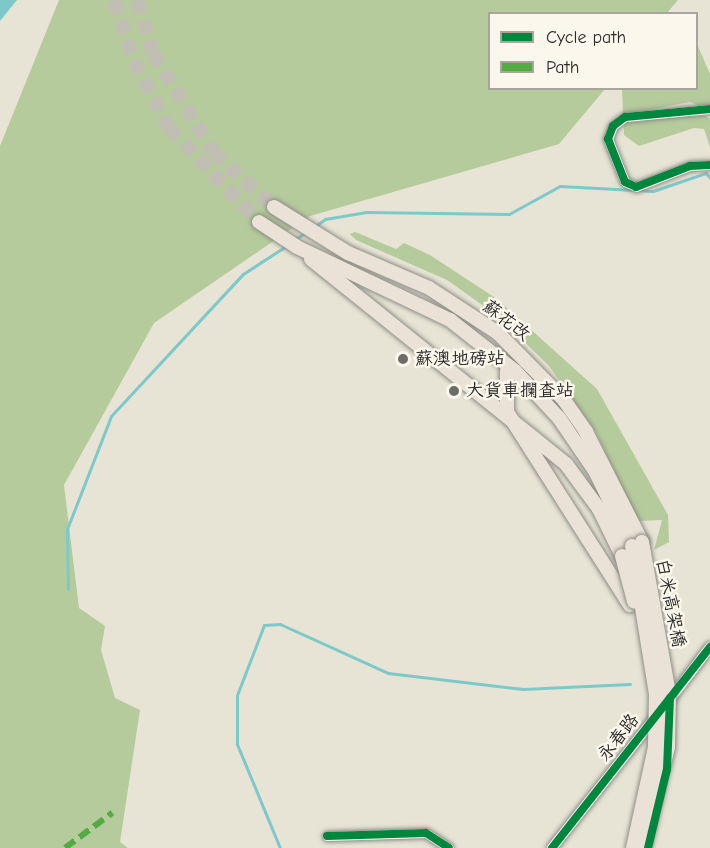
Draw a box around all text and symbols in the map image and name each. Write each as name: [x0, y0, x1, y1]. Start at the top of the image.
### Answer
legend: [488, 12, 698, 90]
text: Cycle path: [546, 27, 626, 48]
text: Path: [546, 57, 579, 78]
street label: 蘇花改: [478, 296, 534, 346]
place label: 蘇澳地磅站: [415, 348, 505, 370]
marker: 蘇澳地磅站: [396, 352, 410, 366]
place label: 大貨車攔查站: [466, 380, 574, 402]
marker: 大貨車攔查站: [447, 384, 461, 398]
street label: 白米高架橋: [651, 557, 689, 649]
street label: 永春路: [594, 710, 644, 766]

